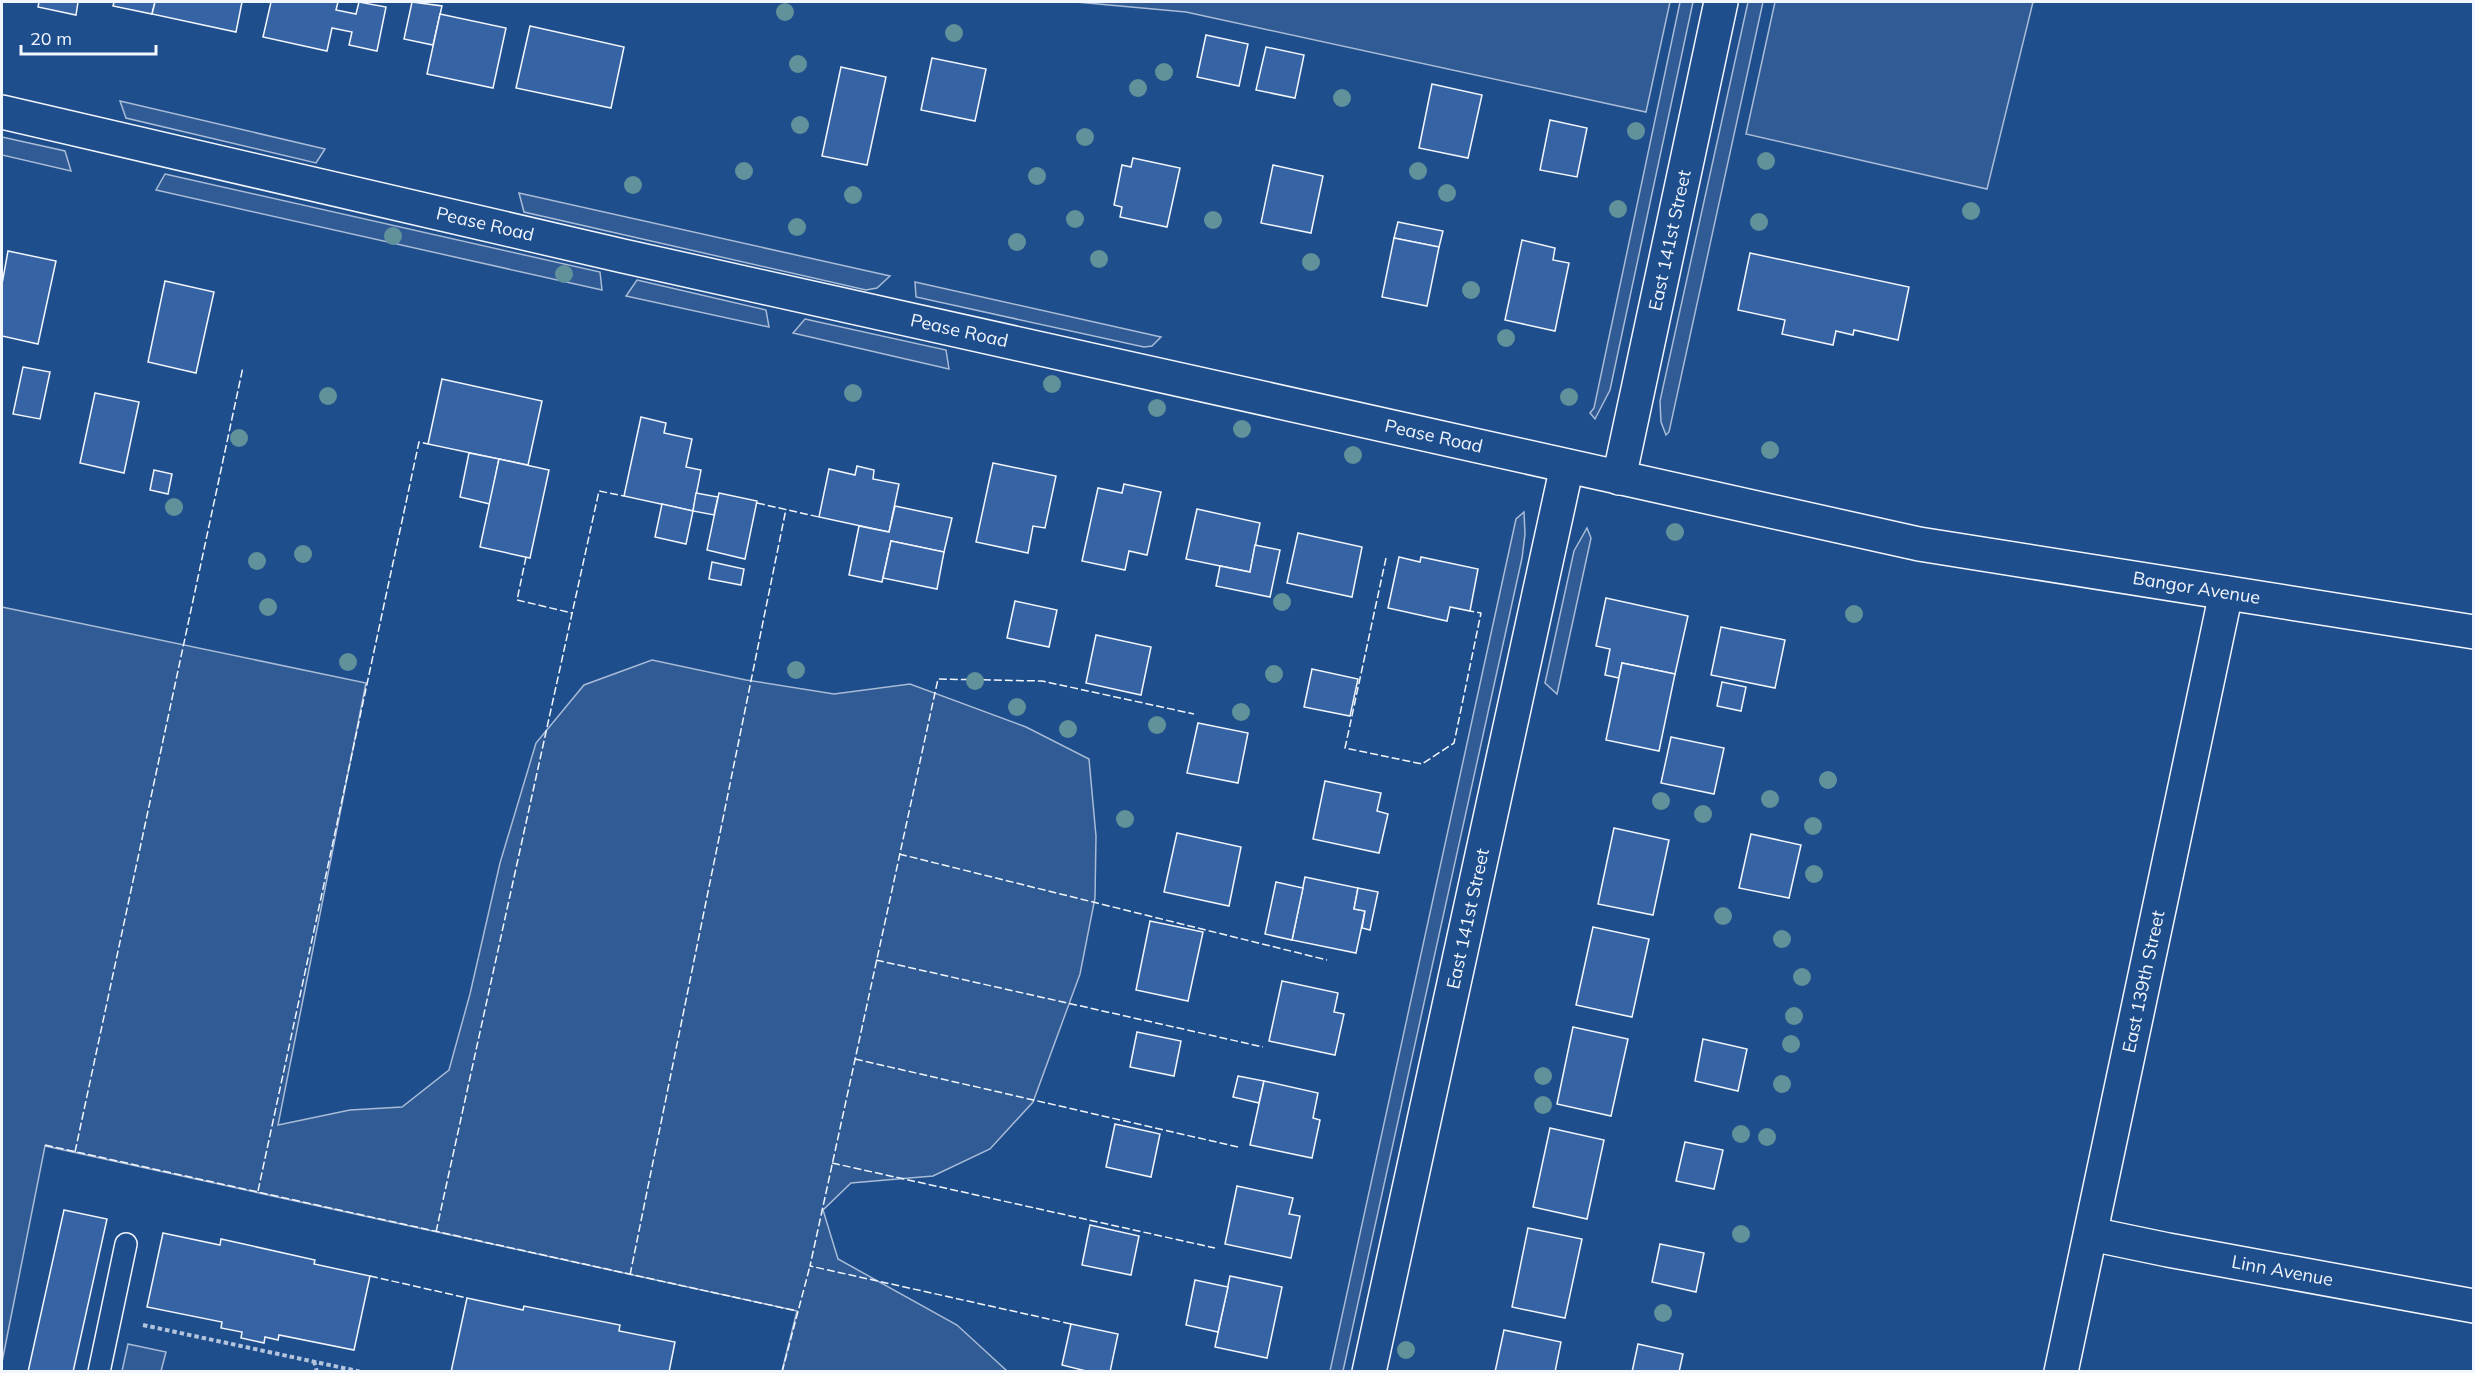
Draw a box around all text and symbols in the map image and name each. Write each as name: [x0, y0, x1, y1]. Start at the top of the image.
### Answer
scale bar: [21, 18, 156, 56]
text: 20 m: [30, 27, 72, 50]
street label: East 141st Street: [1643, 168, 1696, 313]
street label: Pease Road: [434, 201, 536, 246]
street label: Pease Road: [908, 308, 1011, 352]
street label: Pease Road: [1383, 414, 1485, 458]
street label: Bangor Avenue: [2131, 566, 2262, 609]
street label: East 141st Street: [1441, 846, 1494, 991]
street label: East 139th Street: [2117, 908, 2169, 1055]
street label: Linn Avenue: [2230, 1250, 2335, 1291]

